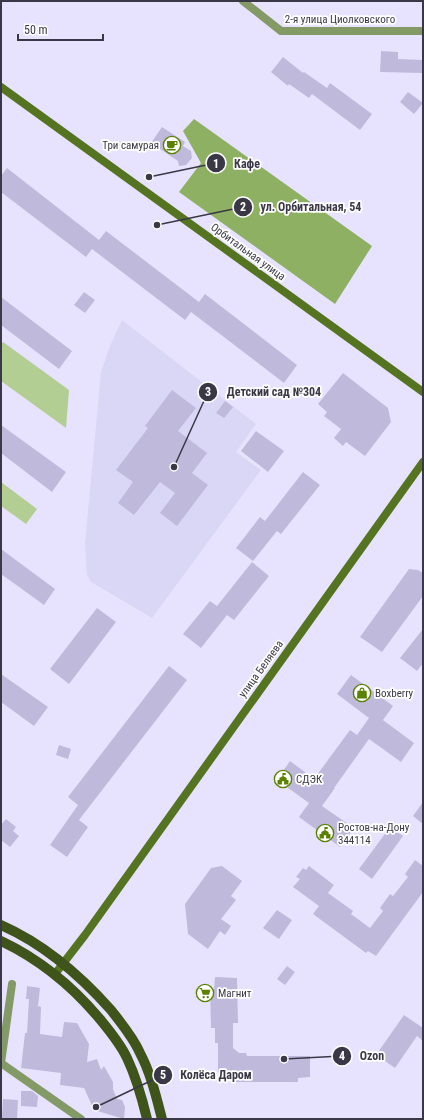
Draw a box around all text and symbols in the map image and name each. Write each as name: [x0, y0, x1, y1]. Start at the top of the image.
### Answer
street label: 2-я улица Циолковского: [285, 13, 396, 26]
scale bar: [18, 16, 103, 42]
text: 50 m: [24, 23, 48, 37]
cafe icon: Три самурая: [162, 135, 182, 155]
place label: Три самурая: [102, 139, 159, 152]
callout: Кафе: [206, 151, 268, 175]
text: 1: [213, 157, 219, 171]
text: Кафе: [234, 157, 260, 171]
callout: ул. Орбитальная, 54: [233, 195, 370, 219]
text: 2: [240, 200, 246, 214]
text: ул. Орбитальная, 54: [261, 200, 361, 214]
street label: Орбитальная улица: [208, 221, 288, 283]
callout: Детский сад №304: [198, 380, 329, 404]
text: 3: [205, 385, 211, 399]
text: Детский сад №304: [227, 385, 321, 399]
street label: улица Беляева: [236, 638, 286, 700]
shop icon: Boxberry: [352, 683, 372, 703]
place label: Boxberry: [375, 687, 414, 700]
public building icon: СДЭК: [273, 769, 293, 789]
place label: СДЭК: [296, 773, 323, 786]
place label: Ростов-на-Дону 344114: [338, 821, 410, 847]
public building icon: Ростов-на-Дону 344114: [315, 823, 335, 843]
supermarket icon: Магнит: [195, 983, 215, 1003]
place label: Магнит: [218, 987, 252, 1000]
callout: Ozon: [332, 1044, 392, 1068]
text: 4: [339, 1049, 345, 1063]
text: Ozon: [360, 1049, 384, 1063]
callout: Колёса Даром: [153, 1063, 260, 1087]
text: 5: [160, 1068, 166, 1082]
text: Колёса Даром: [180, 1068, 252, 1082]

